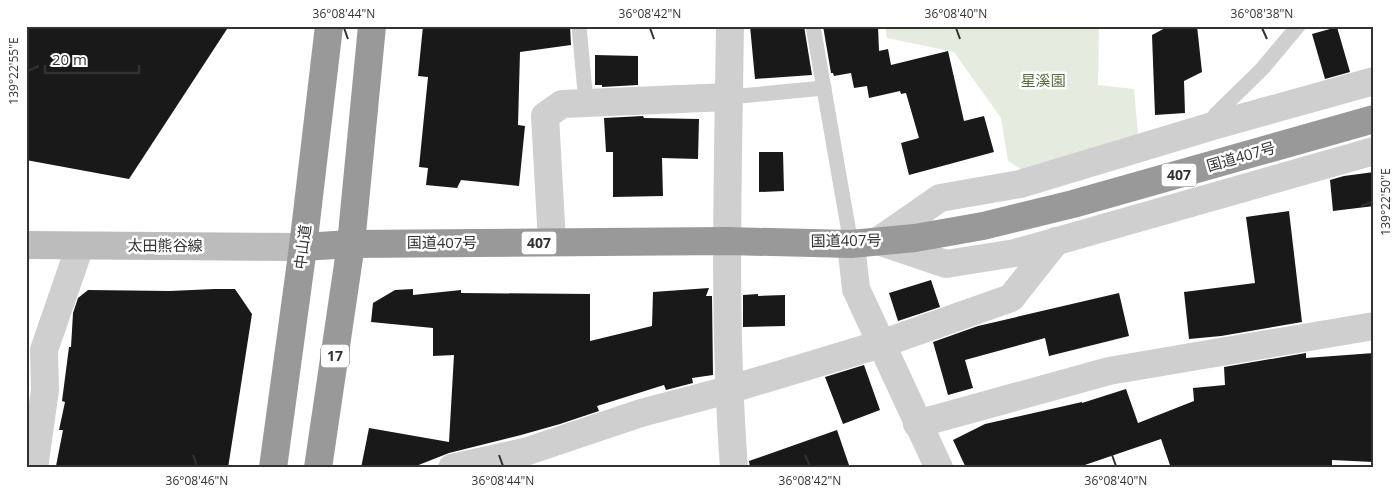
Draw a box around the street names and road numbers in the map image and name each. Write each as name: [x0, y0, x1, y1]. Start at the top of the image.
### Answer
street label: 国道407号: [1204, 137, 1277, 175]
road number: 407: [1162, 164, 1196, 186]
street label: 中山道: [289, 223, 315, 270]
street label: 国道407号: [810, 229, 882, 251]
street label: 国道407号: [407, 232, 477, 252]
road number: 407: [522, 232, 556, 254]
street label: 太田熊谷線: [127, 235, 203, 255]
road number: 17: [321, 344, 349, 368]

